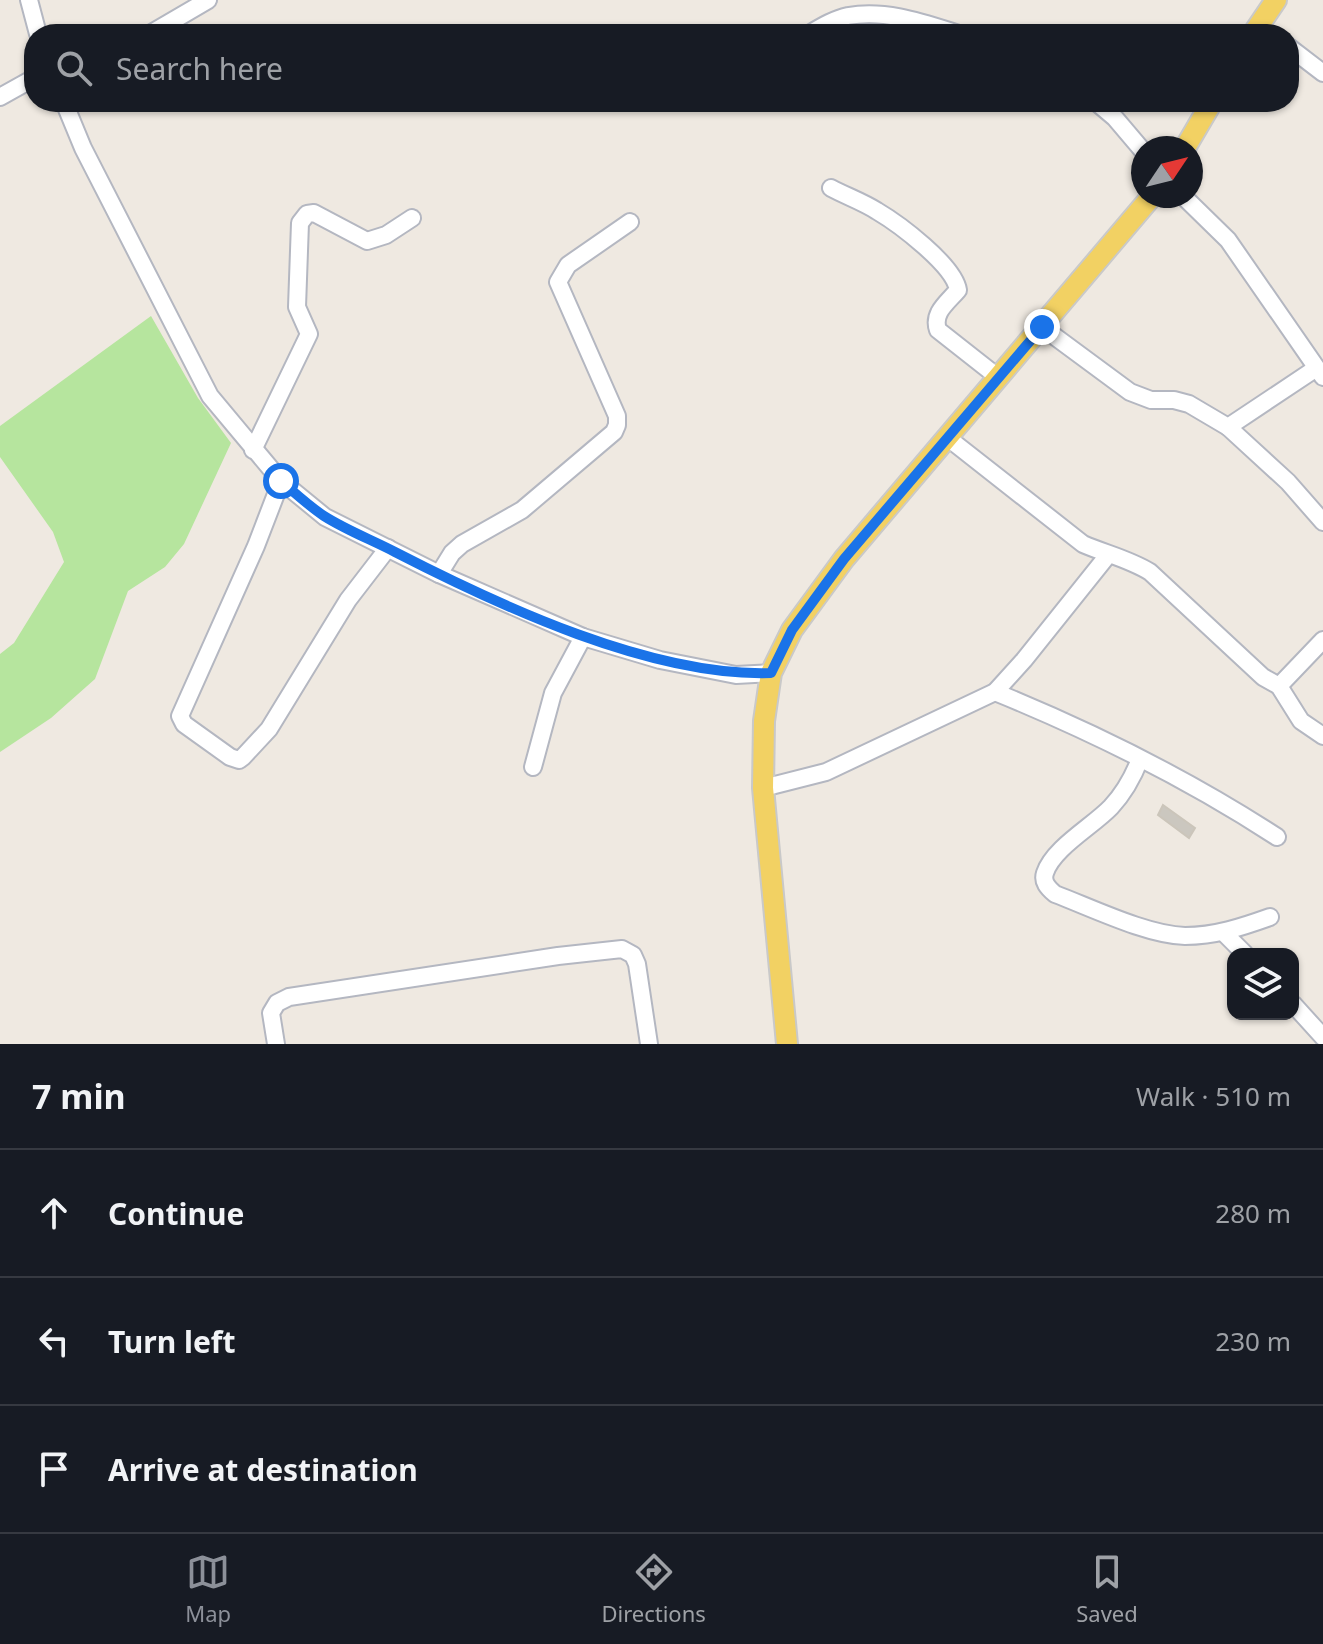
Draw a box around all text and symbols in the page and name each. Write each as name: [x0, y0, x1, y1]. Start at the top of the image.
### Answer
search box: [24, 24, 1299, 112]
icon: search: [52, 46, 96, 90]
text: Search here: [116, 48, 283, 89]
north arrow: [1131, 136, 1203, 208]
route end: [1024, 309, 1060, 345]
route start: [263, 463, 299, 499]
map controls: [1227, 948, 1299, 1020]
button: layers: [1227, 948, 1299, 1020]
text: 7 min: [32, 1073, 126, 1119]
text: Walk · 510 m: [1136, 1078, 1291, 1114]
icon: ahead: [32, 1191, 76, 1235]
text: Continue: [108, 1193, 244, 1234]
text: 280 m: [1215, 1195, 1291, 1231]
icon: left: [32, 1319, 76, 1363]
text: Turn left: [108, 1321, 236, 1362]
text: 230 m: [1215, 1323, 1291, 1359]
icon: arrive: [32, 1447, 76, 1491]
text: Arrive at destination: [108, 1449, 418, 1490]
tab: Map: [185, 1550, 231, 1628]
tab: Directions: [601, 1550, 706, 1628]
tab: Saved: [1076, 1550, 1138, 1628]

